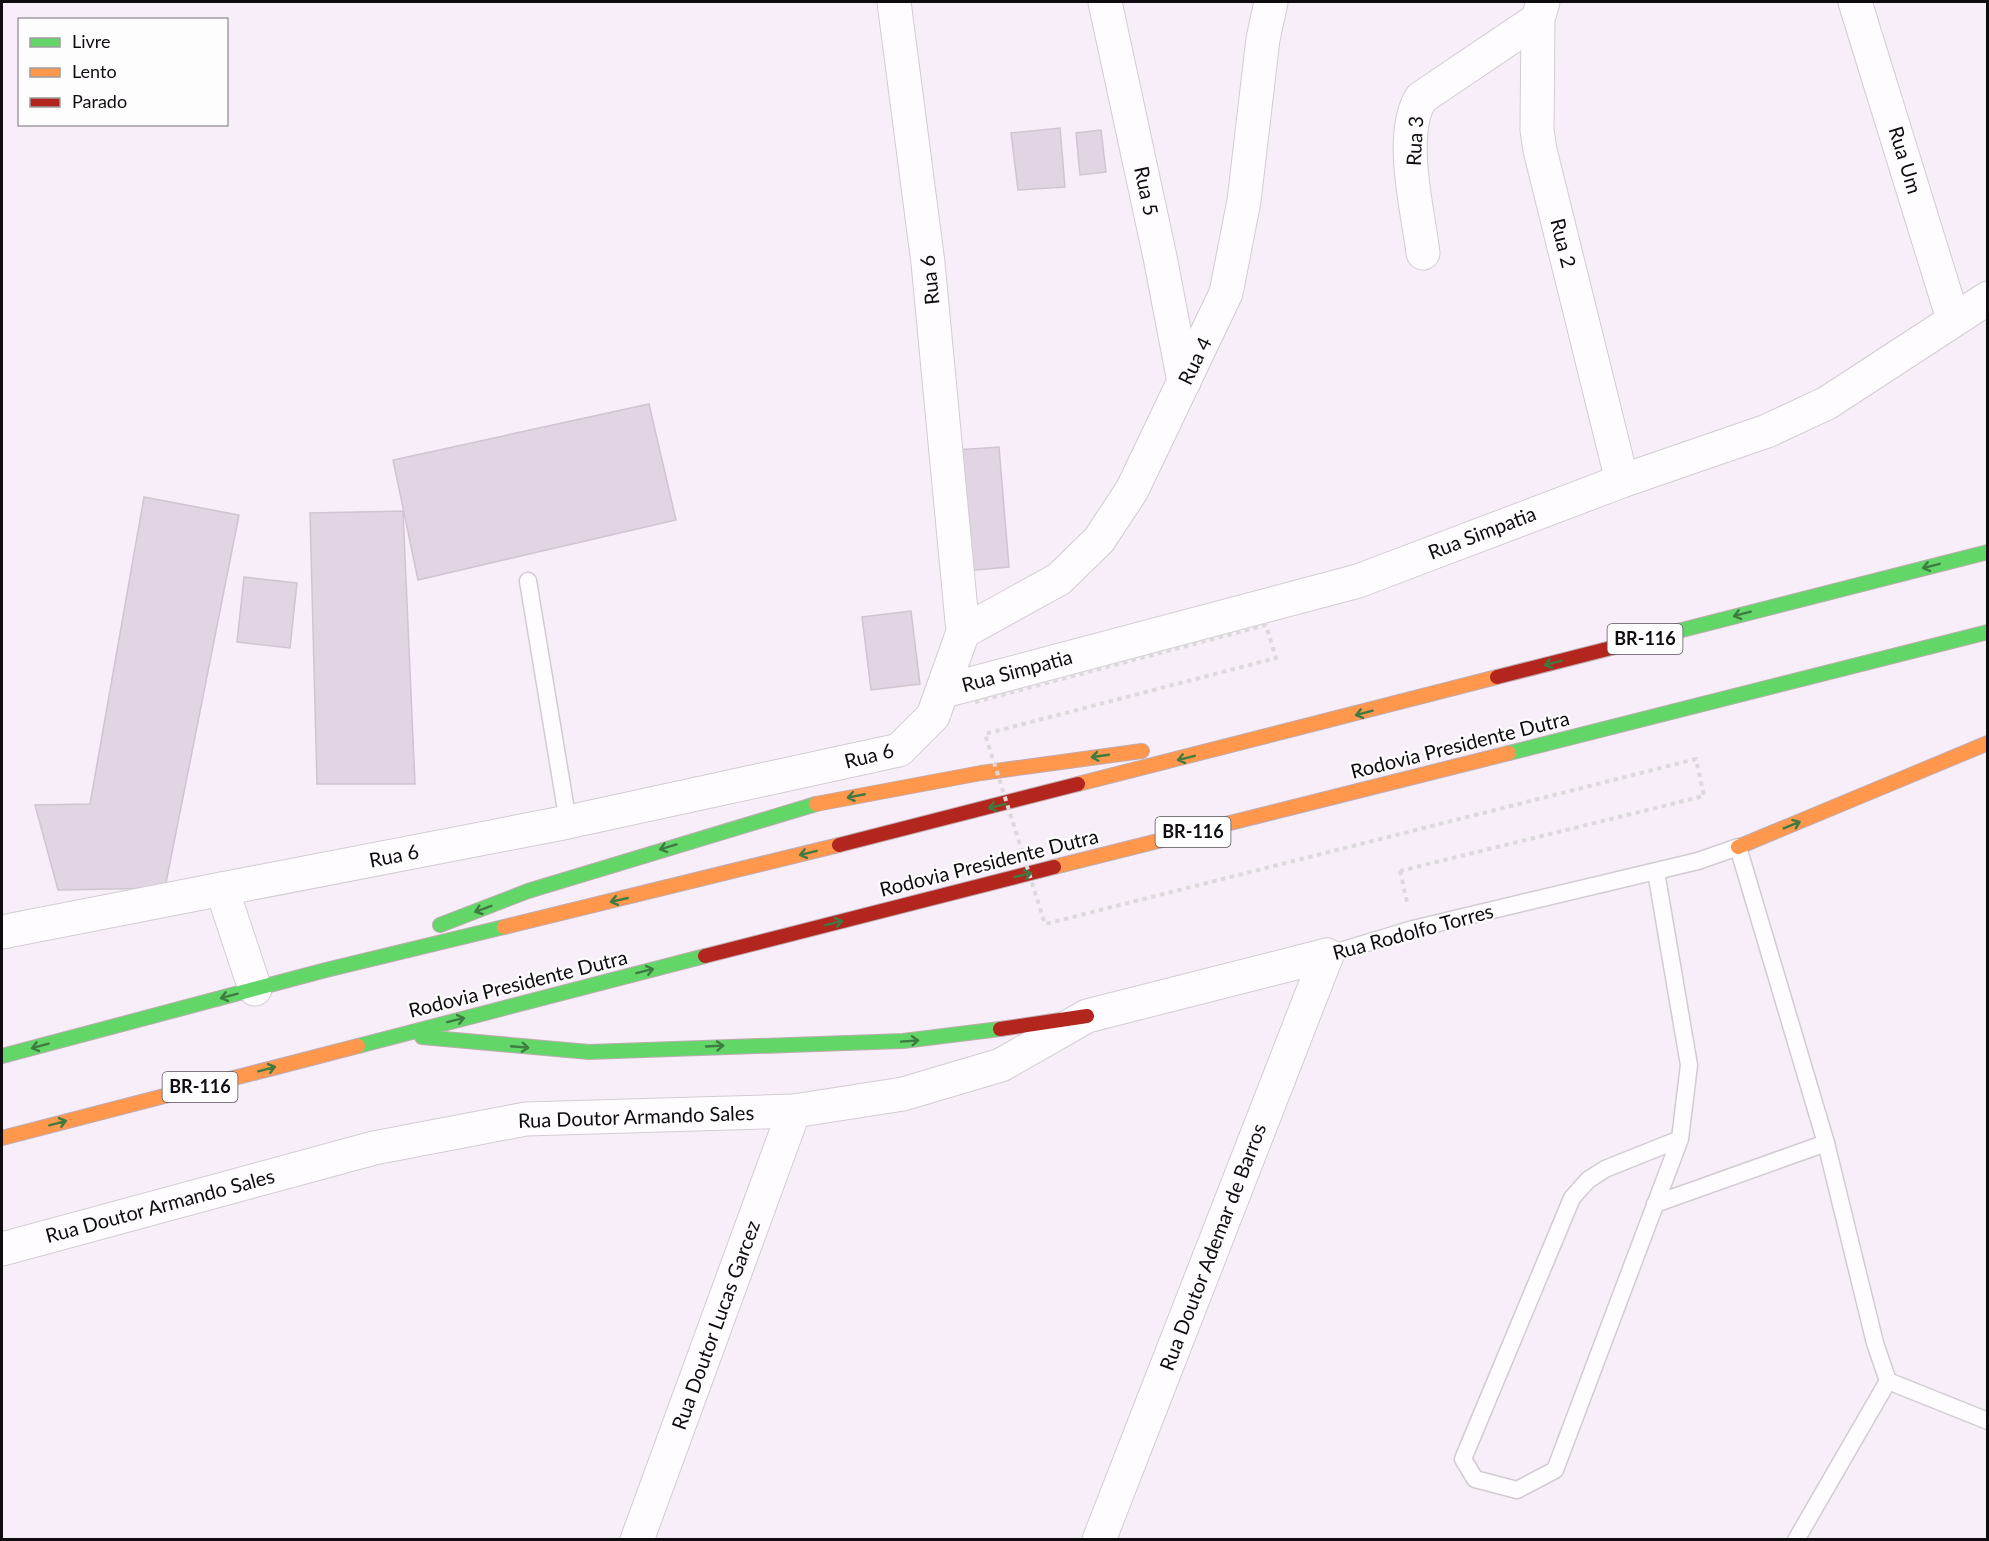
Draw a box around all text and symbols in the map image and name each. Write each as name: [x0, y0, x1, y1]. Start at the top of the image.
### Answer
legend: [18, 18, 228, 126]
text: Livre: [72, 30, 111, 52]
text: Lento: [72, 60, 117, 82]
text: Parado: [72, 90, 127, 112]
street label: Rua 3: [1401, 115, 1427, 167]
street label: Rua Um: [1884, 123, 1928, 196]
street label: Rua 5: [1130, 164, 1164, 218]
street label: Rua 2: [1546, 216, 1582, 270]
street label: Rua 6: [914, 254, 944, 306]
street label: Rua 4: [1172, 333, 1216, 388]
street label: Rua Simpatia: [1424, 501, 1539, 564]
one-way arrow: [1922, 560, 1941, 572]
one-way arrow: [1733, 608, 1752, 620]
road number: BR-116: [1608, 624, 1682, 654]
street label: Rua Simpatia: [959, 644, 1075, 696]
one-way arrow: [1544, 658, 1563, 669]
street label: Rodovia Presidente Dutra: [1348, 705, 1572, 783]
one-way arrow: [1355, 707, 1374, 719]
street label: Rua 6: [842, 737, 896, 773]
one-way arrow: [1091, 751, 1111, 762]
one-way arrow: [1177, 753, 1196, 765]
one-way arrow: [846, 791, 866, 802]
one-way arrow: [988, 800, 1007, 812]
road number: BR-116: [1156, 817, 1230, 847]
one-way arrow: [1782, 819, 1801, 830]
street label: Rodovia Presidente Dutra: [877, 823, 1101, 901]
street label: Rua 6: [367, 838, 421, 872]
one-way arrow: [659, 842, 678, 853]
one-way arrow: [799, 848, 818, 860]
one-way arrow: [1013, 869, 1032, 880]
one-way arrow: [609, 895, 628, 907]
street label: Rua Rodolfo Torres: [1330, 898, 1496, 964]
one-way arrow: [474, 904, 492, 915]
one-way arrow: [824, 916, 843, 928]
street label: Rodovia Presidente Dutra: [406, 944, 630, 1022]
one-way arrow: [635, 965, 654, 977]
one-way arrow: [220, 991, 239, 1003]
one-way arrow: [446, 1014, 465, 1026]
one-way arrow: [899, 1035, 919, 1046]
one-way arrow: [31, 1041, 50, 1053]
one-way arrow: [705, 1041, 724, 1052]
one-way arrow: [510, 1042, 530, 1053]
one-way arrow: [257, 1063, 276, 1075]
road number: BR-116: [162, 1072, 238, 1102]
street label: Rua Doutor Armando Sales: [517, 1100, 754, 1132]
one-way arrow: [48, 1117, 67, 1129]
street label: Rua Doutor Ademar de Barros: [1154, 1120, 1270, 1374]
street label: Rua Doutor Armando Sales: [43, 1163, 277, 1247]
street label: Rua Doutor Lucas Garcez: [666, 1217, 764, 1432]

